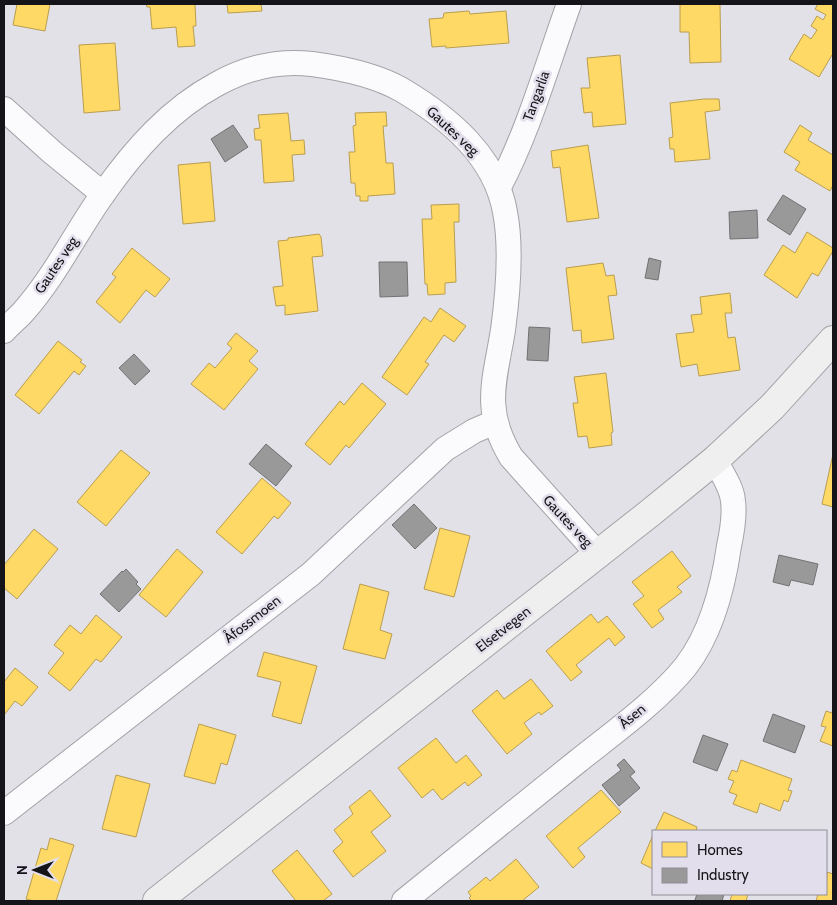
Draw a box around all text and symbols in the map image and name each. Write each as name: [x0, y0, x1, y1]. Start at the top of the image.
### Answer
street label: Tangarlia: [519, 68, 553, 124]
street label: Gautes veg: [423, 102, 484, 160]
street label: Gautes veg: [30, 232, 82, 297]
street label: Gautes veg: [539, 491, 597, 552]
street label: Åfossmoen: [220, 591, 284, 647]
street label: Elsetvegen: [472, 602, 534, 656]
street label: Åsen: [615, 700, 649, 732]
legend: [652, 830, 827, 895]
text: Homes: [697, 841, 743, 859]
north arrow: [10, 845, 60, 895]
text: N: [13, 865, 31, 875]
text: Industry: [697, 866, 749, 884]

